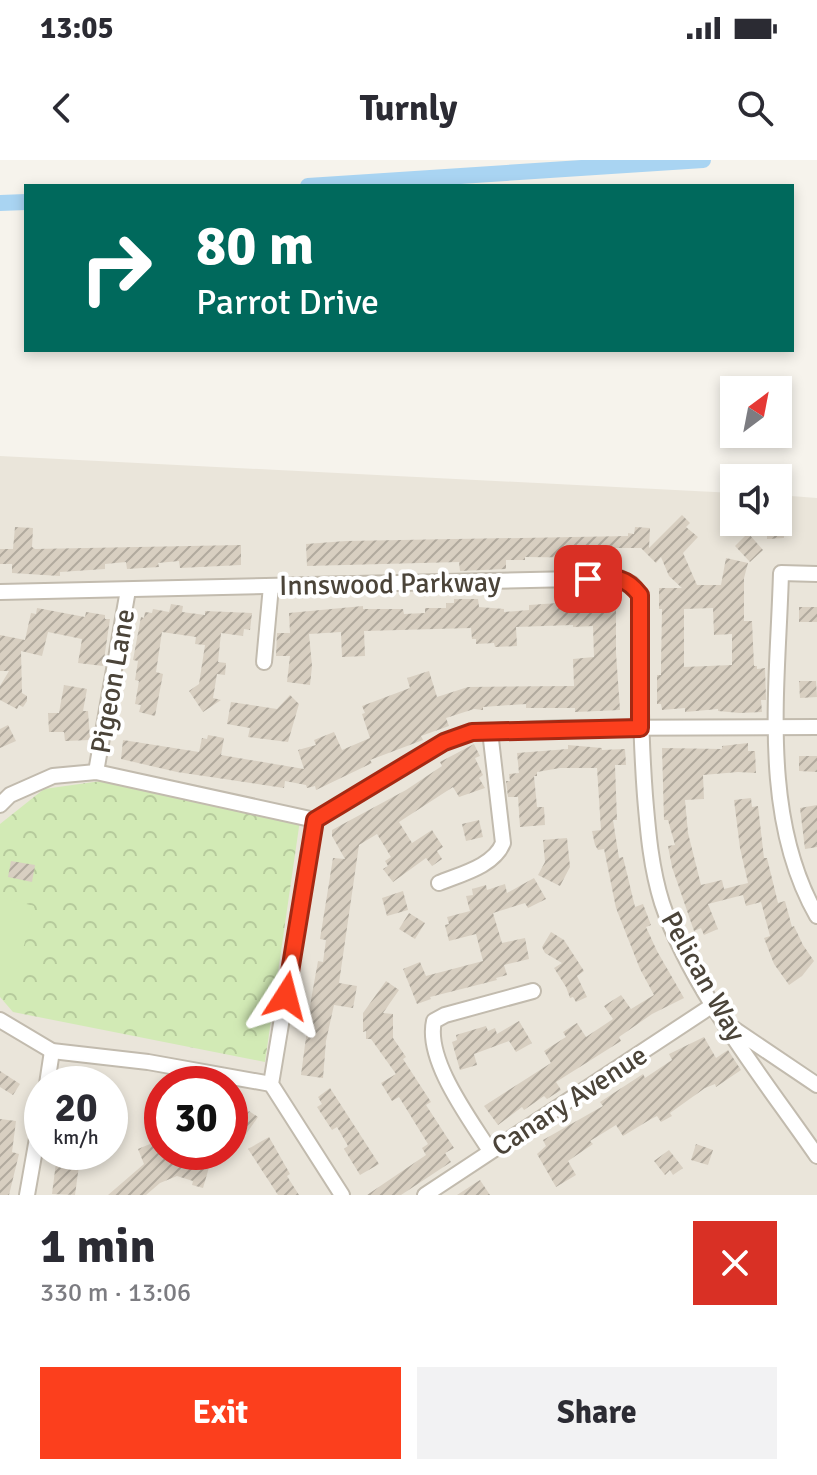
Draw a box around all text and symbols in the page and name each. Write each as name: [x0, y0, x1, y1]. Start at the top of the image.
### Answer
text: 13:05: [40, 10, 114, 47]
icon: back: [40, 86, 84, 130]
text: Turnly: [360, 86, 457, 131]
icon: search: [733, 86, 777, 130]
text: 80 m: [196, 211, 314, 280]
icon: right: [64, 216, 168, 320]
text: Parrot Drive: [196, 280, 379, 325]
north arrow: [720, 376, 792, 448]
map controls: [720, 376, 792, 536]
button: sound: [720, 464, 792, 536]
pin: [554, 545, 622, 613]
icon: arrive: [566, 557, 610, 601]
street label: Innswood Parkway: [279, 565, 501, 603]
street label: Pigeon Lane: [84, 606, 142, 756]
street label: Pelican Way: [654, 906, 753, 1047]
position arrow: [244, 954, 328, 1038]
street label: Canary Avenue: [486, 1038, 654, 1164]
speed limit sign: 30: [144, 1066, 248, 1170]
text: 20: [54, 1083, 98, 1133]
text: km/h: [53, 1125, 99, 1150]
text: 1 min: [40, 1217, 156, 1276]
button: close: [693, 1221, 777, 1305]
text: 330 m · 13:06: [40, 1277, 191, 1309]
button: Exit: [40, 1367, 401, 1459]
button: Share: [417, 1367, 777, 1459]

